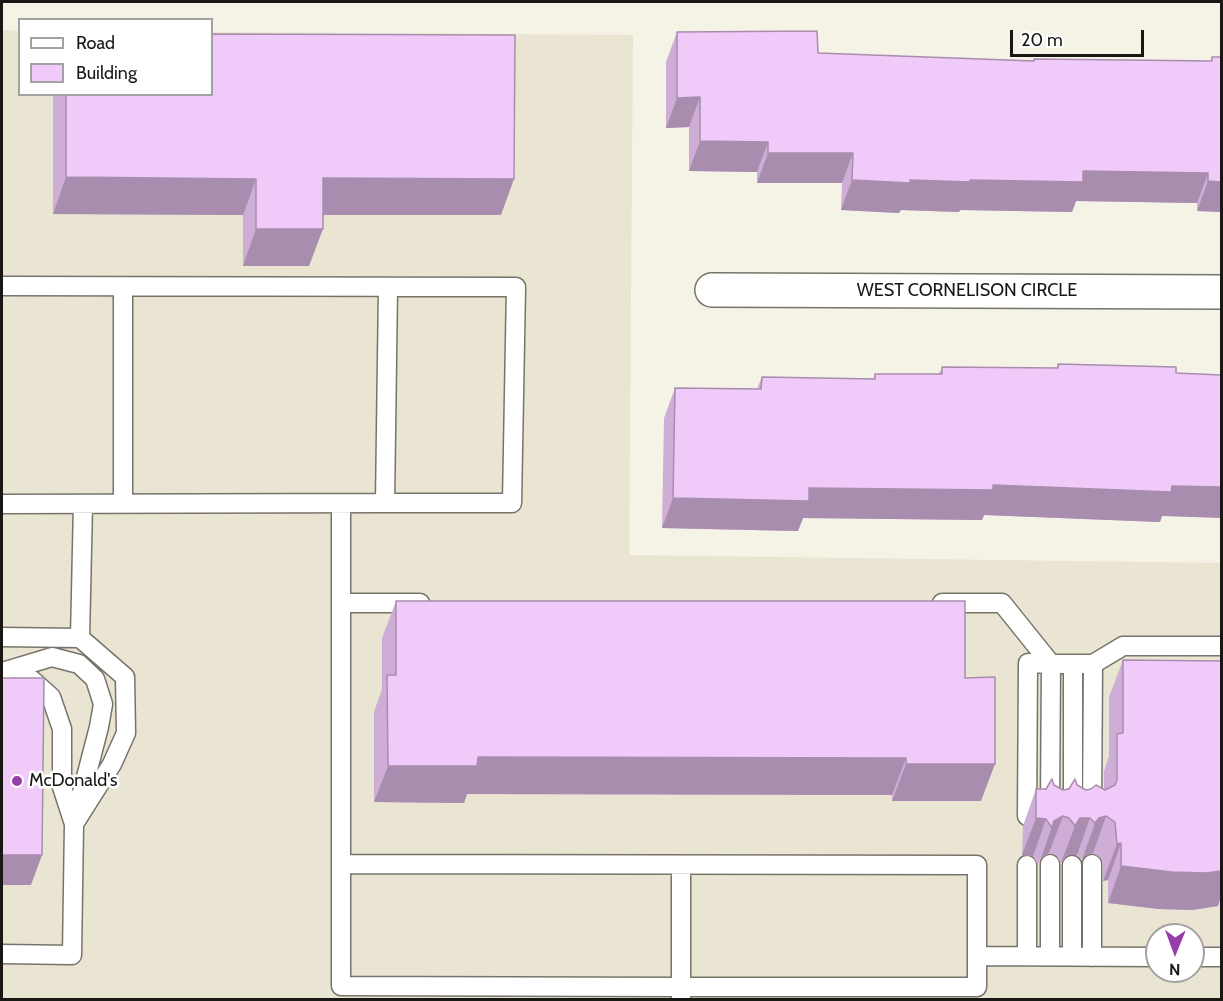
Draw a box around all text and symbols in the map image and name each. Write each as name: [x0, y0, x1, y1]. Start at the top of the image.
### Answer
legend: [18, 18, 213, 96]
scale bar: [1013, 18, 1146, 56]
text: 20 m: [1021, 29, 1063, 51]
text: Road: [76, 32, 115, 54]
text: Building: [76, 62, 137, 84]
street label: WEST CORNELISON CIRCLE: [857, 280, 1077, 302]
place label: McDonald's: [29, 770, 117, 792]
marker: McDonald's: [10, 774, 24, 788]
north arrow: [1145, 923, 1205, 983]
text: N: [1169, 960, 1181, 979]

